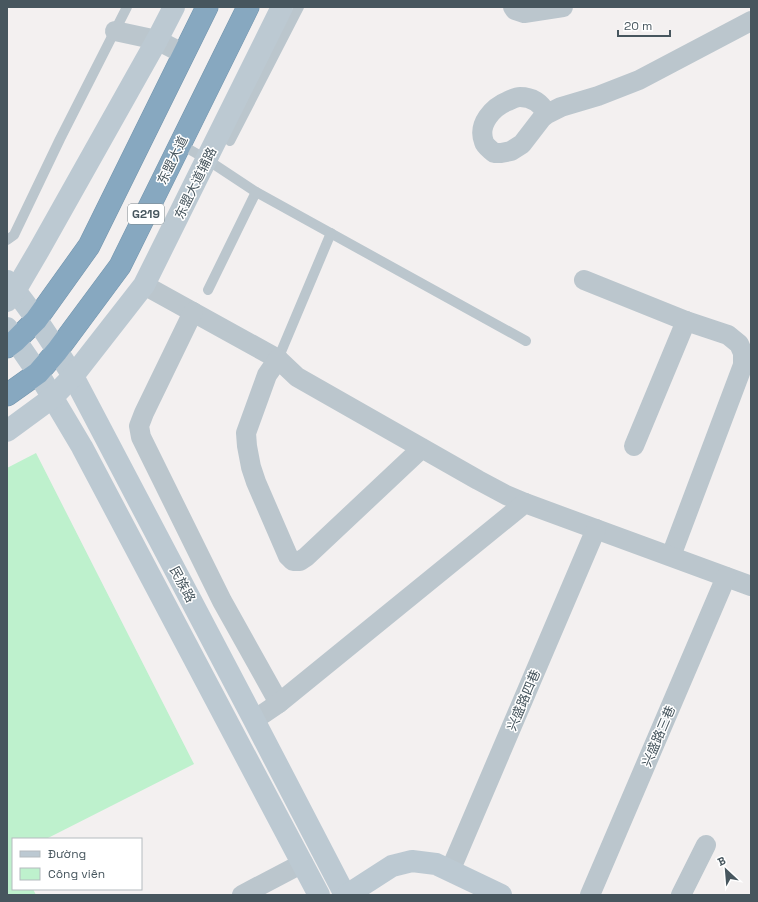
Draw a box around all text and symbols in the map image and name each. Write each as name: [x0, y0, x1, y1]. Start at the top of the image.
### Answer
scale bar: [618, 12, 670, 38]
text: 20 m: [624, 18, 652, 34]
street label: 东盟大道: [153, 133, 191, 187]
street label: 东盟大道辅路: [171, 144, 220, 222]
road number: G219: [128, 204, 164, 224]
street label: 民族路: [166, 563, 199, 605]
street label: 兴盛路四巷: [503, 667, 544, 733]
street label: 兴盛路三巷: [638, 703, 679, 769]
legend: [12, 838, 142, 890]
text: Đường: [48, 846, 86, 862]
north arrow: [706, 850, 746, 890]
text: B: [715, 853, 728, 869]
text: Công viên: [48, 866, 105, 882]

